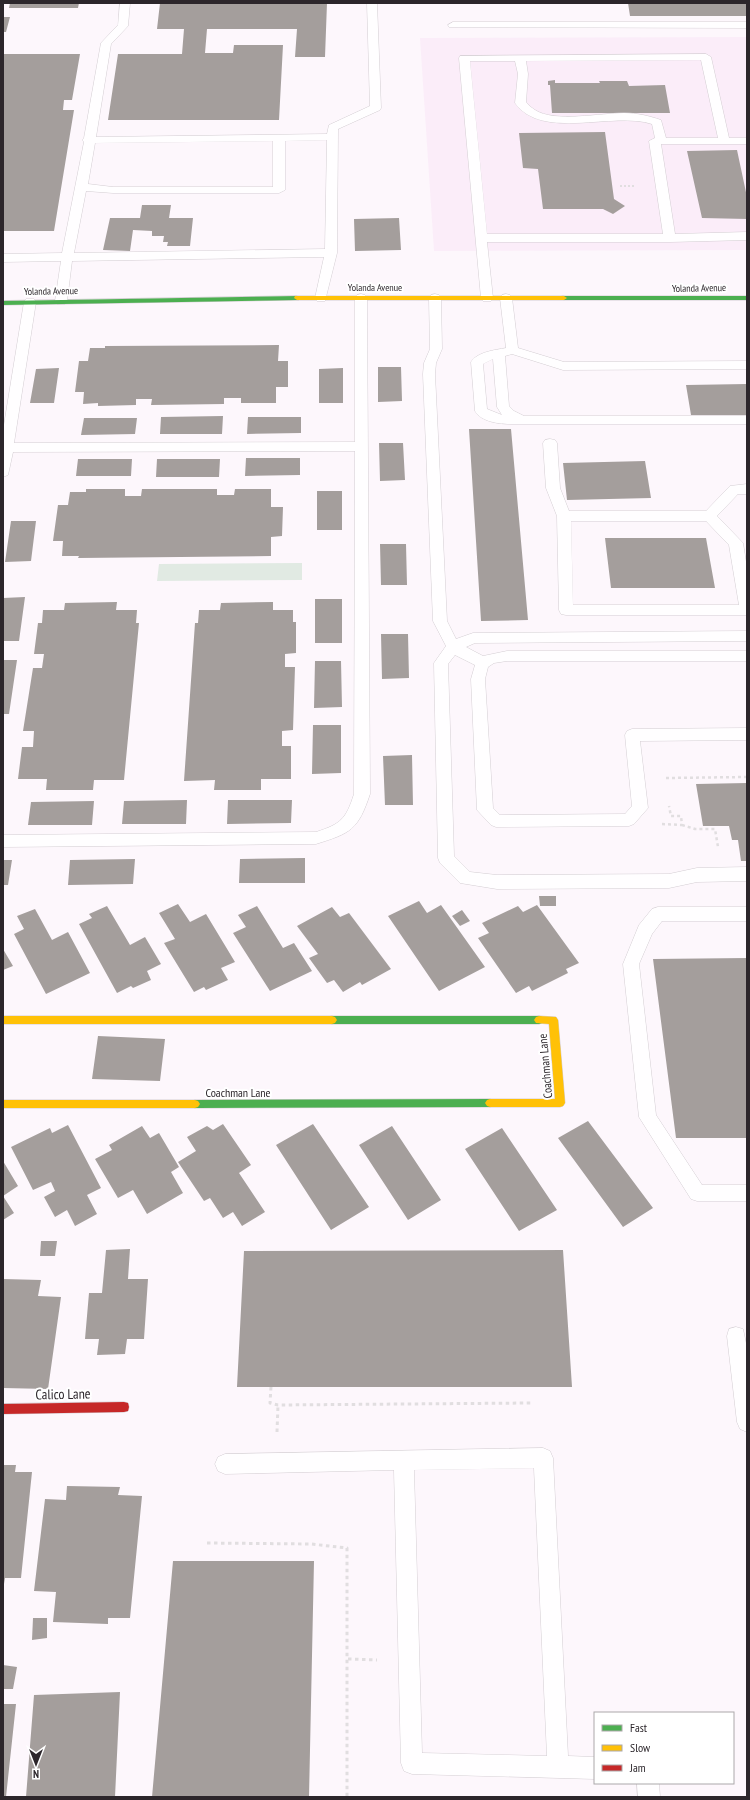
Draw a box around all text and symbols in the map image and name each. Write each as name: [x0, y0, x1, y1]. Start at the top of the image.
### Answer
street label: Yolanda Avenue: [348, 281, 402, 294]
street label: Yolanda Avenue: [672, 281, 726, 295]
street label: Yolanda Avenue: [24, 284, 78, 298]
street label: Coachman Lane: [535, 1033, 555, 1099]
street label: Coachman Lane: [206, 1085, 271, 1100]
street label: Calico Lane: [35, 1385, 91, 1403]
legend: [594, 1712, 734, 1784]
text: Fast: [630, 1720, 648, 1735]
text: Slow: [630, 1740, 651, 1755]
north arrow: [16, 1744, 56, 1784]
text: Jam: [629, 1760, 646, 1775]
text: N: [33, 1767, 39, 1781]

